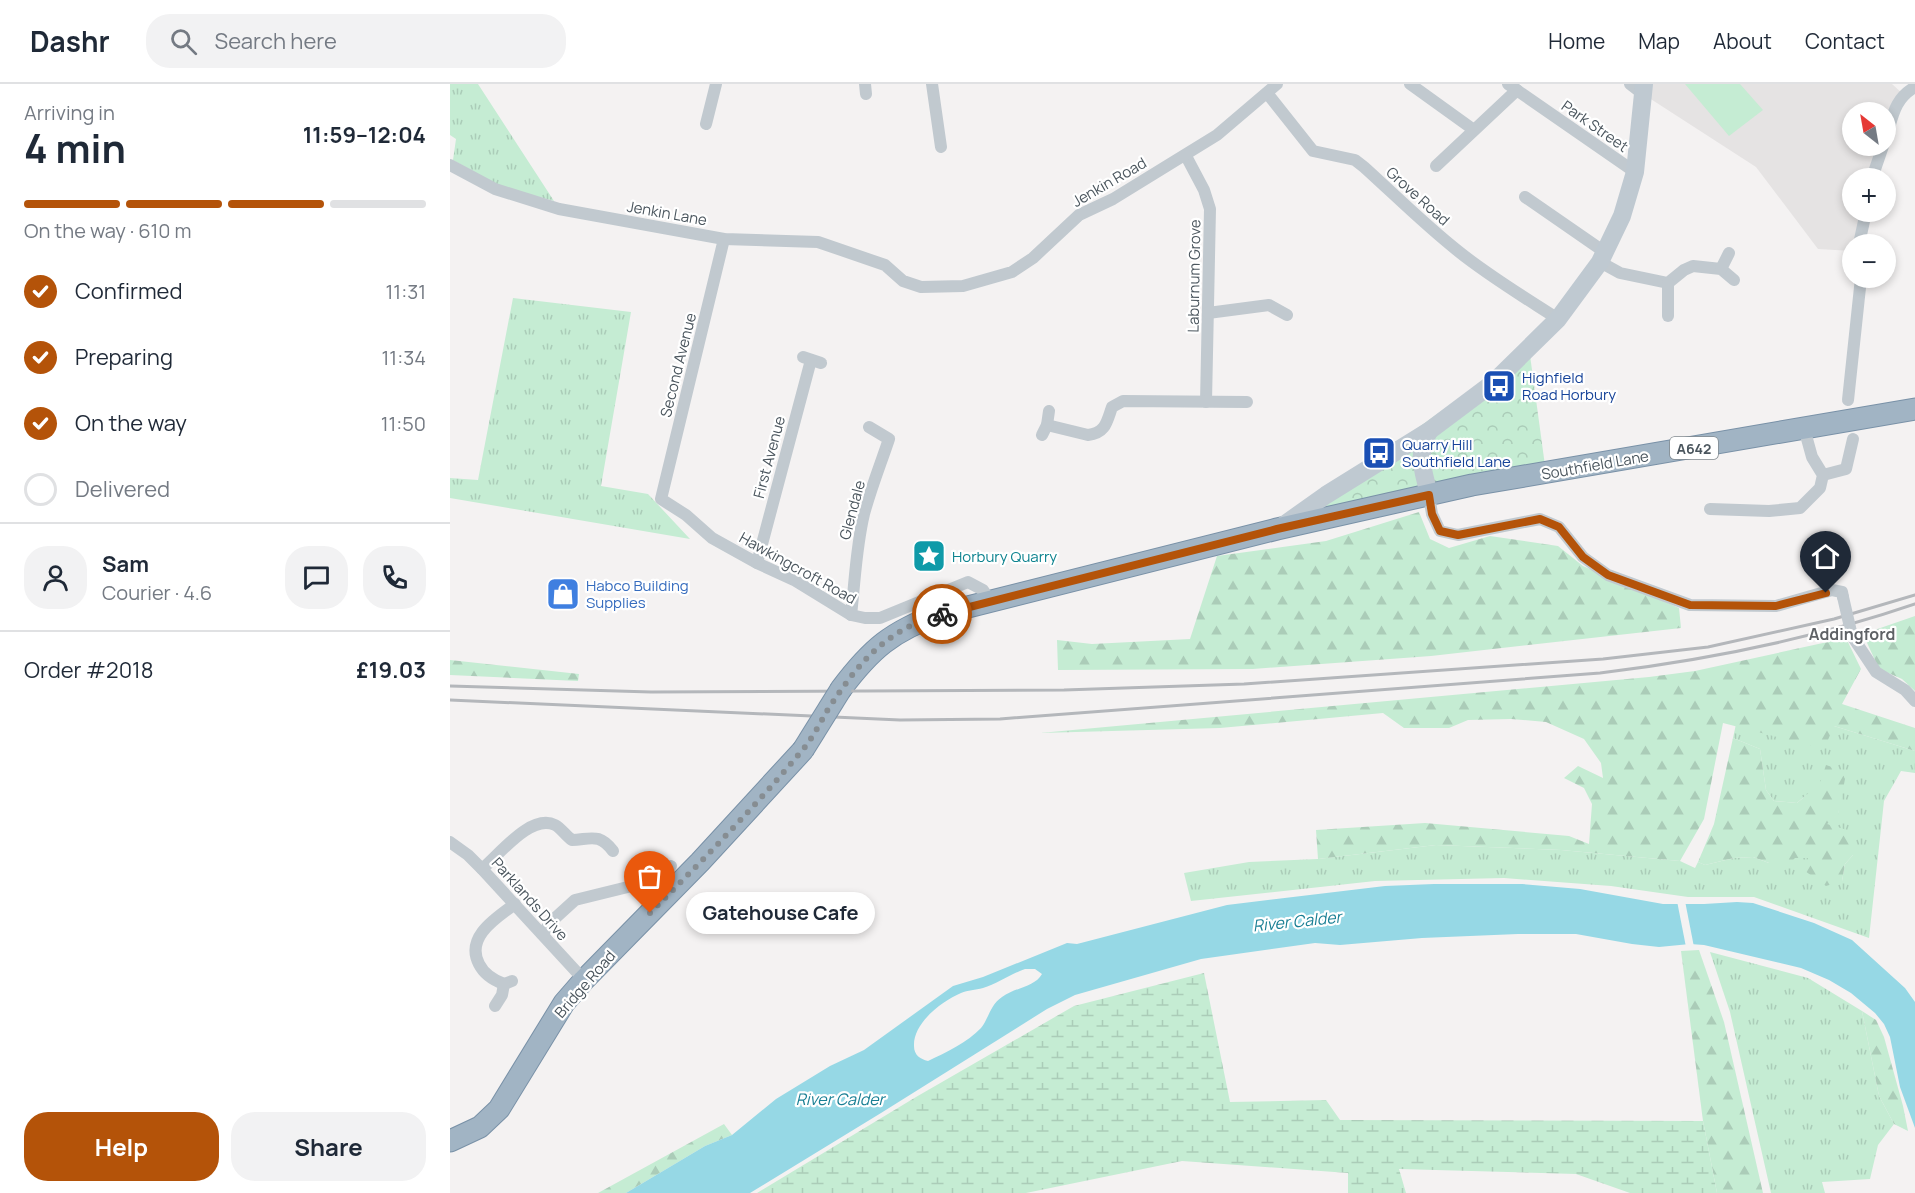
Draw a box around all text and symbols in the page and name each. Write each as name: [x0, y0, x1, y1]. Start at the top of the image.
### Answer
search box: [146, 14, 566, 68]
text: Dashr: [30, 22, 110, 60]
icon: search: [167, 25, 200, 58]
text: Search here: [215, 26, 337, 56]
text: Home: [1548, 27, 1605, 55]
text: Map: [1638, 27, 1680, 55]
text: About: [1713, 27, 1772, 55]
text: Contact: [1805, 27, 1885, 55]
street label: Park Street: [1557, 95, 1633, 157]
text: Arriving in: [24, 99, 115, 126]
north arrow: [1842, 102, 1896, 156]
map controls: [1842, 102, 1896, 288]
text: 11:59–12:04: [303, 120, 426, 150]
text: 4 min: [24, 121, 126, 175]
street label: Jenkin Road: [1068, 152, 1150, 212]
street label: Grove Road: [1382, 162, 1454, 230]
button: +: [1842, 168, 1896, 222]
street label: Jenkin Lane: [625, 196, 709, 230]
text: On the way · 610 m: [24, 217, 191, 244]
street label: Laburnum Grove: [1183, 219, 1205, 333]
button: −: [1842, 234, 1896, 288]
icon: check: [24, 275, 57, 308]
text: Confirmed: [75, 276, 183, 306]
text: 11:31: [386, 278, 426, 305]
street label: Second Avenue: [655, 310, 701, 419]
icon: check: [24, 341, 57, 374]
text: Preparing: [75, 342, 173, 372]
text: 11:34: [382, 344, 426, 371]
place label: Highfield Road Horbury: [1522, 367, 1616, 405]
bus stop icon: Highfield Road Horbury: [1481, 368, 1517, 404]
icon: check: [24, 407, 57, 440]
text: On the way: [75, 408, 187, 438]
text: 11:50: [381, 410, 426, 437]
street label: First Avenue: [748, 413, 790, 500]
place label: Quarry Hill Southfield Lane: [1402, 434, 1511, 472]
bus stop icon: Quarry Hill Southfield Lane: [1361, 435, 1397, 471]
road number: A642: [1670, 437, 1718, 459]
street label: Southfield Lane: [1540, 445, 1651, 485]
text: Delivered: [75, 474, 170, 504]
street label: Glendale: [834, 478, 870, 542]
street label: Hawkingcroft Road: [736, 527, 860, 609]
pin: [1800, 531, 1851, 593]
place icon: Horbury Quarry: [911, 538, 947, 574]
icon: home: [1809, 540, 1842, 573]
button: person: [24, 546, 87, 609]
button: chat: [285, 546, 348, 609]
button: phone: [363, 546, 426, 609]
place label: Horbury Quarry: [952, 546, 1057, 567]
text: Sam: [102, 549, 149, 579]
place label: Habco Building Supplies: [586, 575, 689, 613]
shop icon: Habco Building Supplies: [545, 576, 581, 612]
text: Courier · 4.6: [102, 579, 212, 606]
courier: [912, 584, 972, 644]
icon: bike: [926, 598, 959, 631]
district label: Addingford: [1809, 623, 1895, 645]
text: Order #2018: [24, 655, 153, 685]
text: £19.03: [356, 655, 426, 685]
pin: [624, 851, 675, 913]
street label: Parklands Drive: [487, 853, 573, 945]
icon: bag: [633, 860, 666, 893]
callout: Gatehouse Cafe: [686, 892, 875, 934]
text: Gatehouse Cafe: [702, 899, 859, 926]
water label: River Calder: [1252, 905, 1344, 937]
street label: Bridge Road: [550, 946, 620, 1022]
water label: River Calder: [796, 1088, 887, 1110]
button: Help: [24, 1112, 219, 1181]
button: Share: [231, 1112, 426, 1181]

